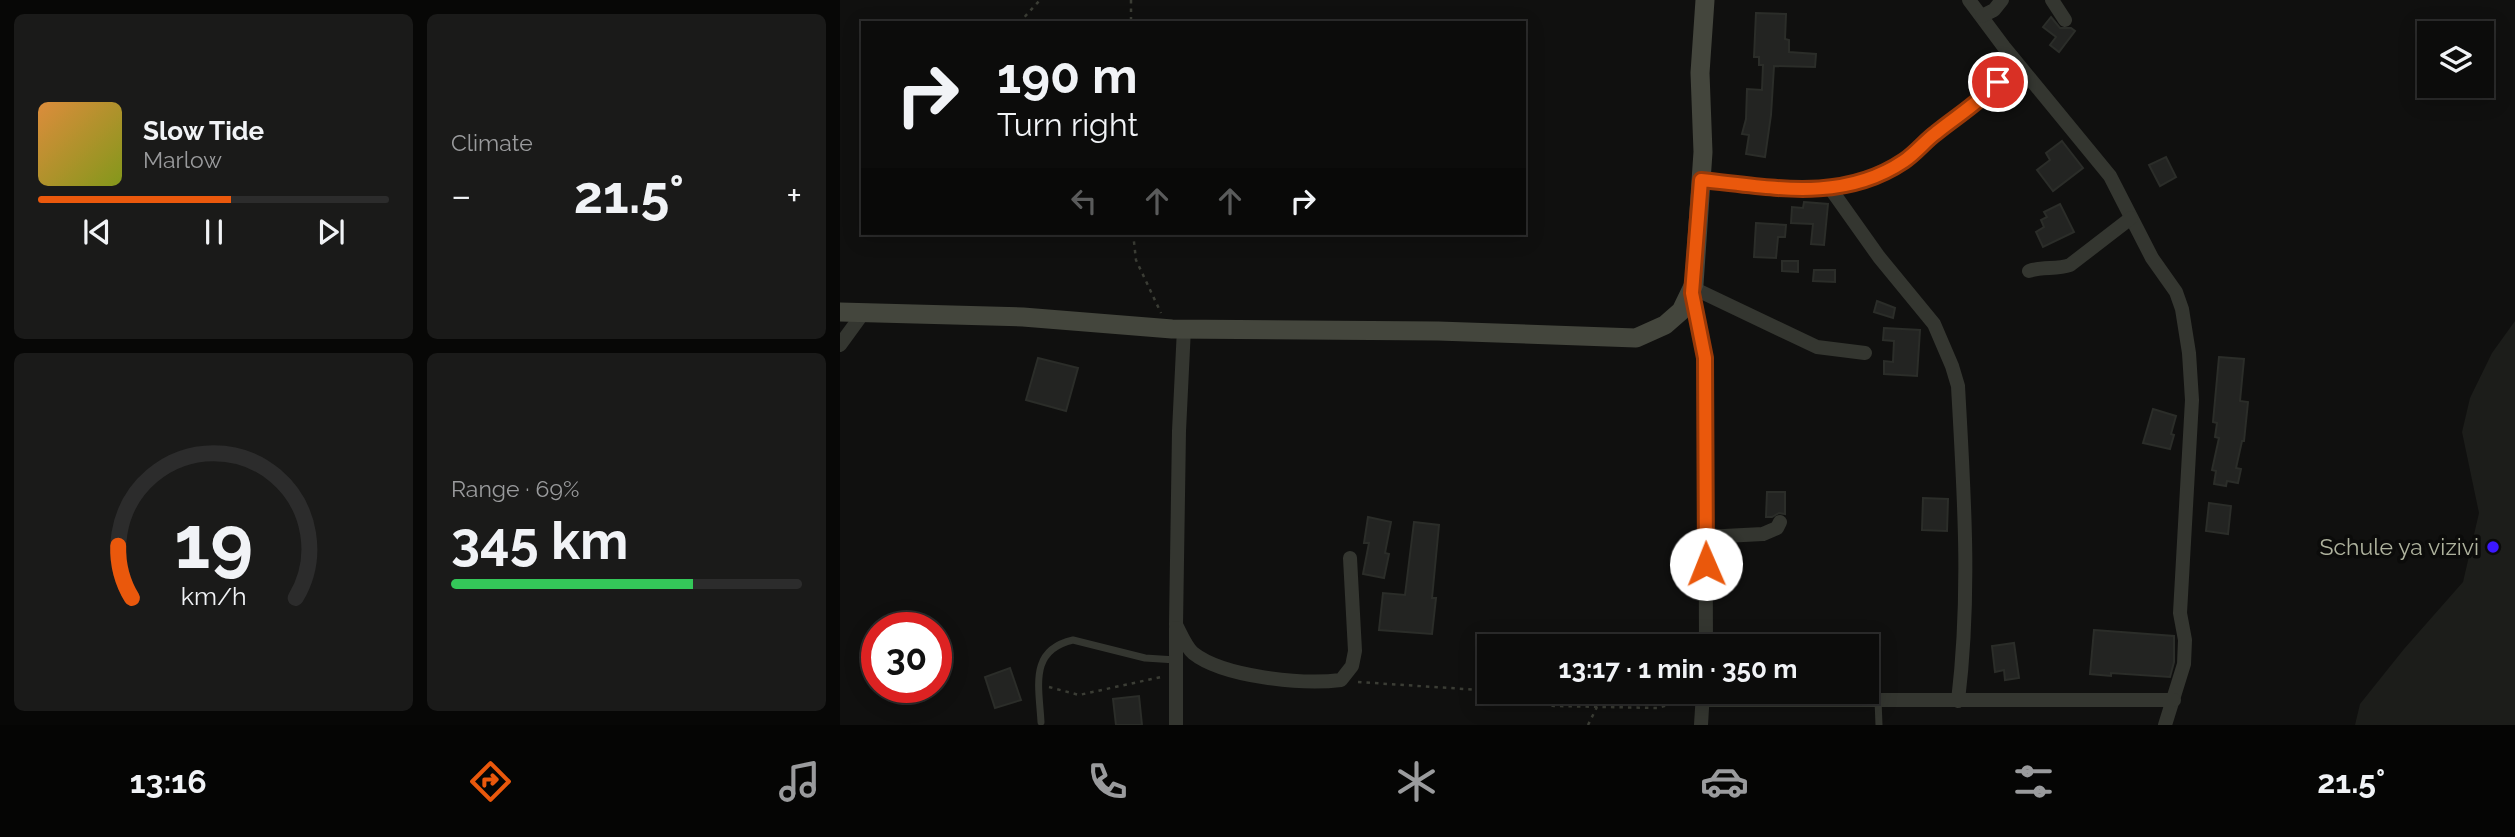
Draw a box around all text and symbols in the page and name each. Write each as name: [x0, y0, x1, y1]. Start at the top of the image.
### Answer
map controls: [2417, 21, 2494, 98]
button: layers: [2417, 21, 2494, 98]
text: 190 m: [997, 47, 1138, 104]
icon: right: [882, 49, 973, 140]
pin: [1968, 52, 2028, 112]
icon: arrive: [1979, 63, 2017, 101]
text: Turn right: [997, 106, 1138, 143]
text: Slow Tide: [143, 116, 264, 146]
text: Climate: [451, 129, 533, 156]
text: Marlow: [143, 146, 222, 173]
text: 21.5°: [574, 164, 684, 225]
text: −: [451, 173, 471, 218]
text: +: [786, 173, 802, 218]
icon: left: [1065, 182, 1103, 220]
icon: ahead: [1138, 182, 1176, 220]
icon: ahead: [1211, 182, 1249, 220]
icon: right: [1284, 182, 1322, 220]
icon: previous: [78, 213, 116, 251]
icon: pause: [195, 213, 233, 251]
icon: next: [312, 213, 350, 251]
text: Range · 69%: [451, 475, 579, 502]
text: 19: [174, 500, 253, 585]
text: 345 km: [451, 510, 628, 571]
position arrow: [1669, 527, 1743, 601]
place label: Schule ya vizivi: [2320, 533, 2479, 560]
marker: Schule ya vizivi: [2485, 539, 2501, 555]
text: km/h: [181, 581, 246, 611]
speed limit sign: 30: [861, 612, 952, 703]
text: 13:17 · 1 min · 350 m: [1559, 654, 1797, 684]
icon: directions: [466, 757, 515, 806]
icon: music: [775, 757, 824, 806]
icon: phone: [1083, 757, 1132, 806]
icon: climate: [1392, 757, 1441, 806]
icon: car: [1700, 757, 1749, 806]
icon: filters: [2009, 757, 2058, 806]
text: 13:16: [130, 763, 207, 800]
text: 21.5°: [2317, 763, 2385, 800]

